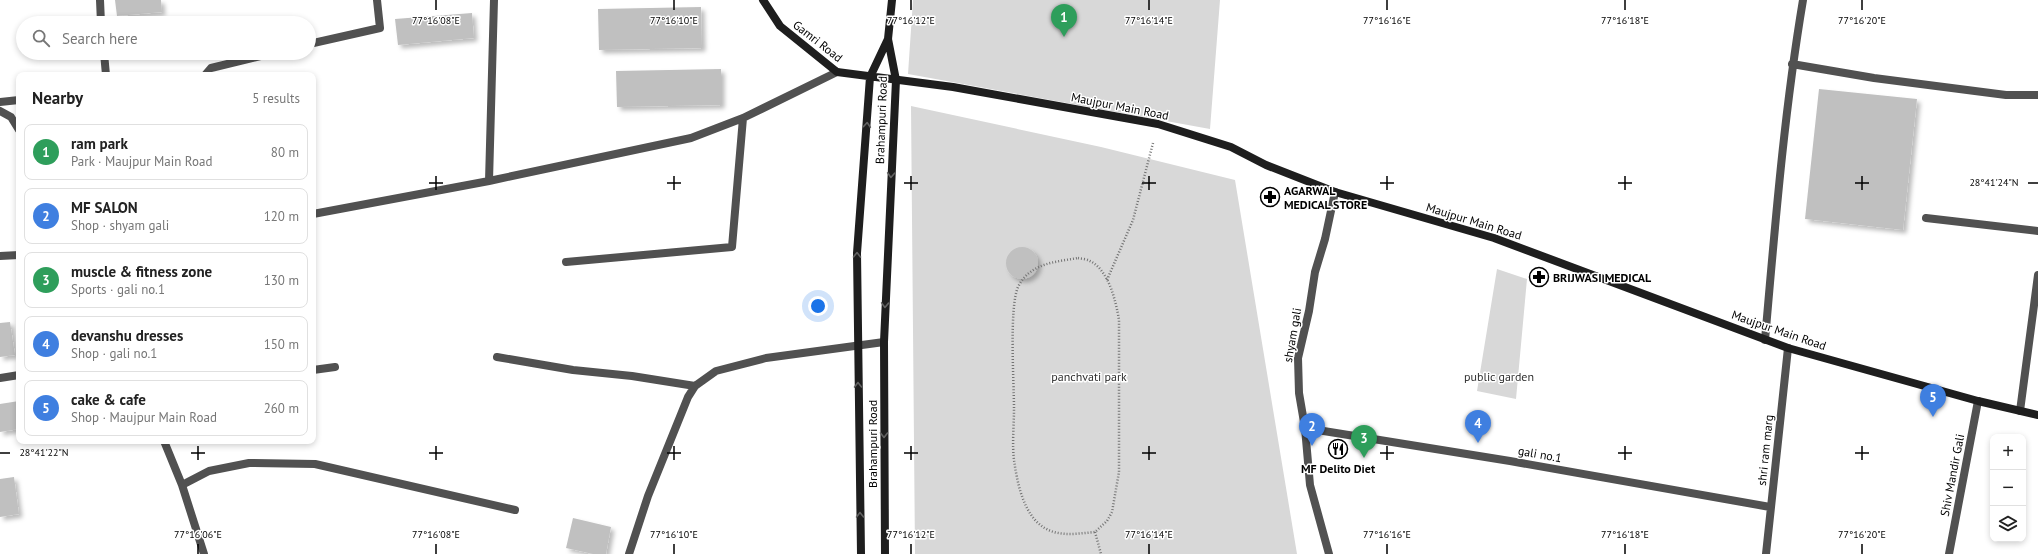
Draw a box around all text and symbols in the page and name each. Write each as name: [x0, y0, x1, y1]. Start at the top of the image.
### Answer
pin: 1: [1051, 4, 1077, 37]
text: 77°16'08"E: [412, 14, 460, 27]
text: 77°16'10"E: [650, 14, 698, 27]
text: 77°16'12"E: [887, 14, 935, 27]
text: 77°16'14"E: [1125, 14, 1173, 27]
text: 77°16'16"E: [1363, 14, 1411, 27]
text: 77°16'18"E: [1601, 14, 1649, 27]
text: 77°16'20"E: [1838, 14, 1886, 27]
search box: [16, 16, 316, 60]
street label: Gamri Road: [790, 17, 846, 65]
icon: search: [30, 27, 52, 49]
text: Search here: [62, 29, 138, 48]
street label: Brahampuri Road: [872, 76, 890, 164]
text: Nearby: [32, 87, 83, 109]
street label: Maujpur Main Road: [1070, 89, 1170, 123]
text: 5 results: [252, 90, 300, 107]
one-way arrow: [862, 122, 871, 128]
text: ram park: [71, 134, 128, 153]
text: 1: [42, 144, 50, 161]
text: 80 m: [271, 144, 299, 161]
text: Park · Maujpur Main Road: [71, 153, 212, 170]
one-way arrow: [887, 172, 895, 178]
text: 28°41'24"N: [1969, 176, 2019, 189]
place label: AGARWAL MEDICAL STORE: [1284, 183, 1367, 212]
pharmacy icon: AGARWAL MEDICAL STORE: [1259, 186, 1281, 208]
text: MF SALON: [71, 198, 138, 217]
street label: Maujpur Main Road: [1424, 199, 1524, 243]
text: 2: [42, 208, 50, 225]
text: 120 m: [264, 208, 299, 225]
text: Shop · shyam gali: [71, 217, 169, 234]
one-way arrow: [853, 252, 861, 258]
text: muscle & fitness zone: [71, 262, 212, 281]
pharmacy icon: BRIJWASI MEDICAL: [1528, 266, 1550, 288]
place label: BRIJWASI MEDICAL: [1553, 270, 1652, 285]
text: 3: [42, 272, 50, 289]
text: 130 m: [264, 272, 299, 289]
text: Sports · gali no.1: [71, 281, 165, 298]
your location: [808, 296, 828, 316]
one-way arrow: [881, 302, 889, 308]
street label: shyam gali: [1280, 307, 1304, 363]
street label: Maujpur Main Road: [1730, 307, 1828, 353]
text: devanshu dresses: [71, 326, 183, 345]
text: 4: [42, 336, 50, 353]
text: 150 m: [264, 336, 299, 353]
text: Shop · gali no.1: [71, 345, 157, 362]
park label: panchvati park: [1051, 369, 1127, 384]
park label: public garden: [1464, 369, 1534, 384]
one-way arrow: [854, 382, 863, 388]
pin: 5: [1920, 384, 1946, 417]
text: cake & cafe: [71, 390, 146, 409]
text: 5: [42, 400, 50, 417]
text: 260 m: [264, 400, 299, 417]
street label: Brahampuri Road: [865, 400, 880, 488]
text: Shop · Maujpur Main Road: [71, 409, 217, 426]
pin: 4: [1465, 410, 1491, 443]
pin: 2: [1299, 413, 1325, 446]
street label: shri ram marg: [1754, 414, 1776, 486]
pin: 3: [1351, 425, 1377, 458]
one-way arrow: [880, 432, 888, 438]
street label: Shiv Mandir Gali: [1937, 432, 1967, 518]
map controls: [1990, 434, 2026, 542]
button: +: [1990, 434, 2026, 470]
restaurant icon: MF Delito Diet: [1327, 438, 1349, 460]
street label: gali no.1: [1517, 443, 1563, 465]
text: 28°41'22"N: [19, 446, 69, 459]
place label: MF Delito Diet: [1301, 461, 1376, 476]
button: −: [1990, 470, 2026, 506]
button: layers: [1990, 506, 2026, 542]
one-way arrow: [856, 512, 864, 518]
text: 77°16'06"E: [174, 528, 222, 541]
text: 77°16'08"E: [412, 528, 460, 541]
text: 77°16'10"E: [650, 528, 698, 541]
text: 77°16'12"E: [887, 528, 935, 541]
text: 77°16'14"E: [1125, 528, 1173, 541]
text: 77°16'16"E: [1363, 528, 1411, 541]
text: 77°16'18"E: [1601, 528, 1649, 541]
text: 77°16'20"E: [1838, 528, 1886, 541]

